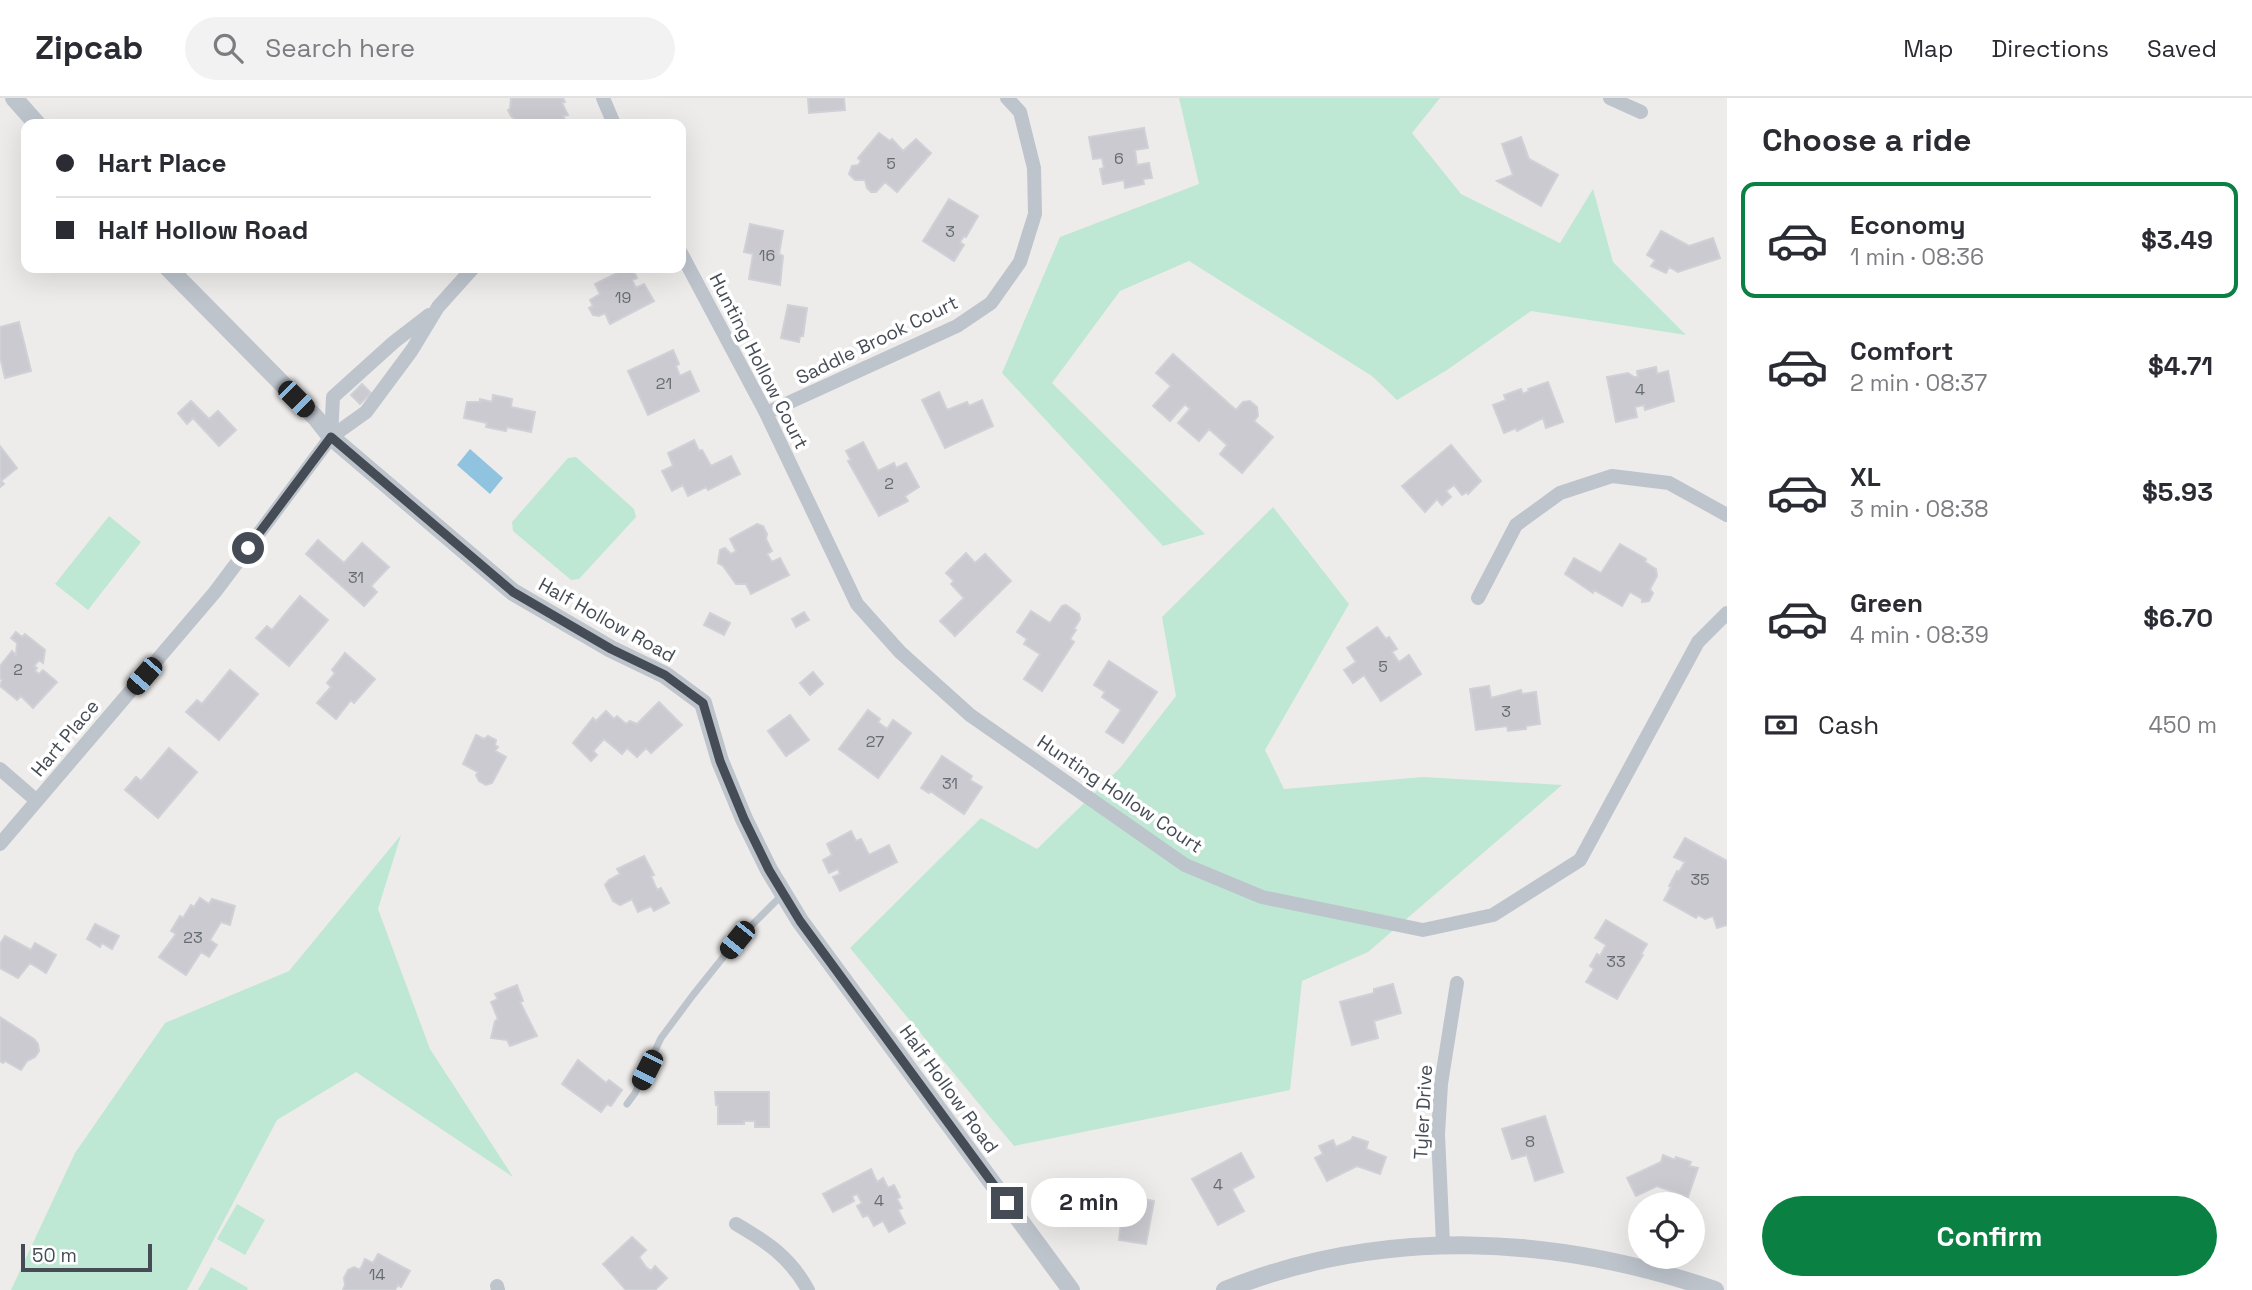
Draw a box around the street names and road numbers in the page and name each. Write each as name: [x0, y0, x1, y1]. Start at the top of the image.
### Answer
street label: Hunting Hollow Court: [704, 269, 814, 453]
street label: Saddle Brook Court: [792, 290, 962, 390]
street label: Half Hollow Road: [534, 572, 680, 668]
street label: Hart Place: [25, 694, 105, 782]
street label: Hunting Hollow Court: [1032, 729, 1208, 859]
street label: Half Hollow Road: [894, 1020, 1004, 1158]
street label: Tyler Drive: [1408, 1064, 1438, 1160]

